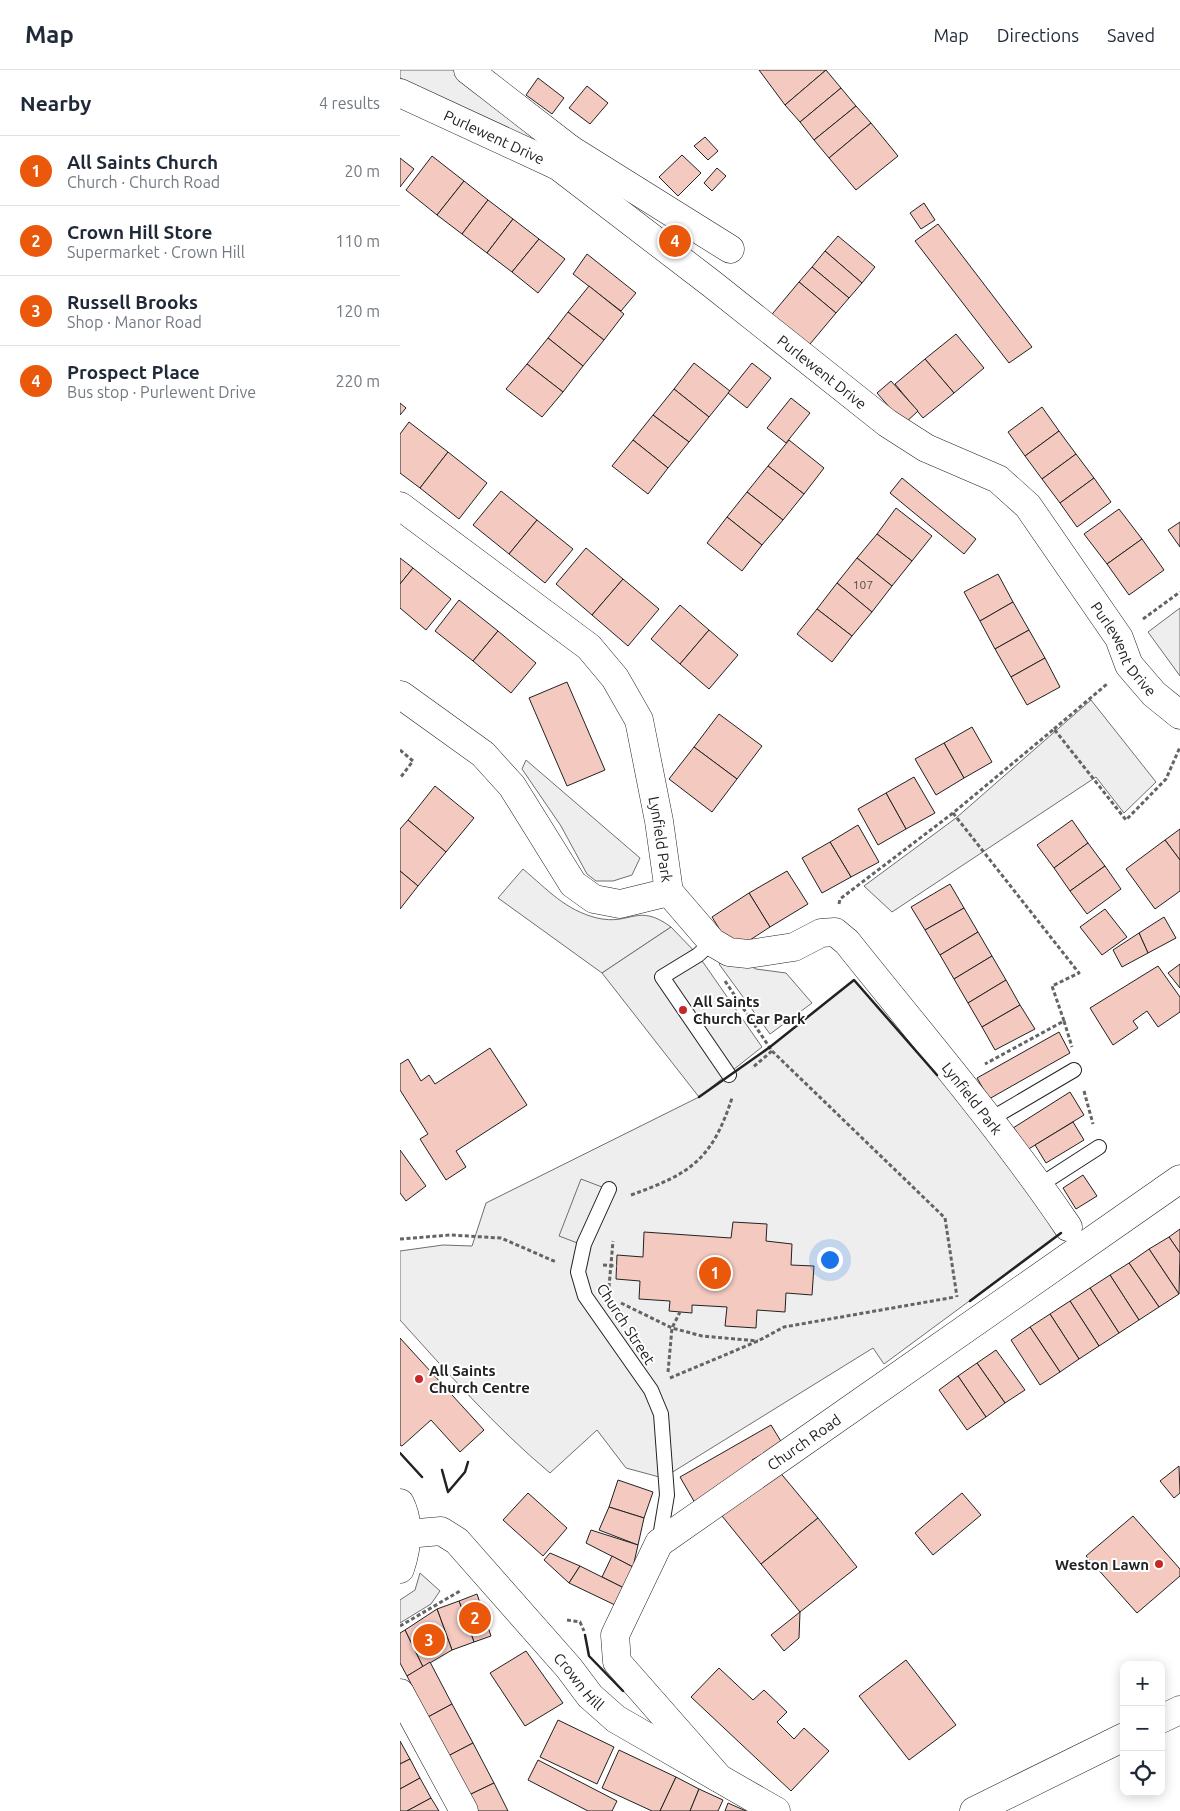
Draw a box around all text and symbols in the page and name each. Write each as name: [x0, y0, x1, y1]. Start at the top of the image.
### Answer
text: Map: [25, 21, 74, 48]
text: Map: [933, 25, 969, 45]
text: Directions: [997, 25, 1079, 45]
text: Saved: [1107, 25, 1155, 45]
text: Nearby: [20, 91, 91, 115]
text: 4 results: [319, 94, 380, 112]
street label: Purlewent Drive: [441, 106, 547, 167]
text: All Saints Church: [67, 151, 218, 173]
text: 1: [31, 162, 41, 180]
text: 20 m: [344, 162, 380, 180]
text: Church · Church Road: [67, 173, 220, 191]
text: Crown Hill Store: [67, 221, 212, 243]
pin: 4: [659, 222, 691, 260]
text: 2: [31, 232, 41, 250]
text: 110 m: [335, 232, 380, 250]
text: Supermarket · Crown Hill: [67, 243, 245, 261]
text: Russell Brooks: [67, 291, 198, 313]
text: 3: [31, 302, 41, 320]
text: 120 m: [335, 302, 380, 320]
text: Shop · Manor Road: [67, 313, 202, 331]
street label: Purlewent Drive: [774, 331, 870, 412]
text: Prospect Place: [67, 361, 200, 383]
text: 4: [31, 372, 41, 390]
text: 220 m: [335, 372, 380, 390]
text: Bus stop · Purlewent Drive: [67, 383, 256, 401]
house number: 107: [853, 578, 873, 591]
street label: Purlewent Drive: [1088, 598, 1160, 699]
street label: Lynfield Park: [646, 795, 676, 884]
place label: All Saints Church Car Park: [693, 993, 806, 1027]
marker: All Saints Church Car Park: [677, 1004, 689, 1016]
street label: Lynfield Park: [939, 1059, 1006, 1138]
your location: [817, 1247, 843, 1273]
pin: 1: [699, 1254, 731, 1292]
street label: Church Street: [594, 1280, 658, 1368]
place label: All Saints Church Centre: [429, 1362, 530, 1396]
marker: All Saints Church Centre: [413, 1373, 425, 1385]
street label: Church Road: [764, 1410, 844, 1473]
place label: Weston Lawn: [1055, 1556, 1149, 1573]
marker: Weston Lawn: [1153, 1558, 1165, 1570]
pin: 2: [459, 1599, 491, 1637]
pin: 3: [413, 1621, 445, 1659]
street label: Crown Hill: [551, 1649, 608, 1713]
map controls: [1120, 1661, 1165, 1796]
button: +: [1120, 1661, 1165, 1706]
button: −: [1120, 1706, 1165, 1751]
button: locate: [1120, 1751, 1165, 1796]

